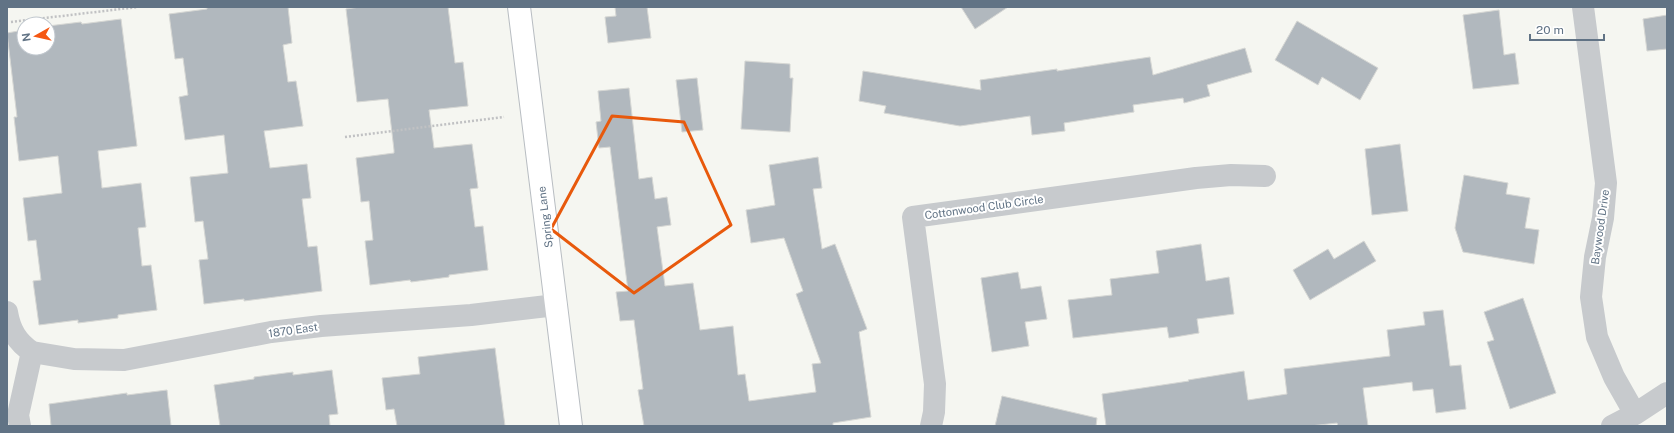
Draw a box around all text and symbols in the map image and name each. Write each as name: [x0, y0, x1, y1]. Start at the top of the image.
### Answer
north arrow: [16, 16, 56, 56]
scale bar: [1530, 16, 1604, 42]
text: 20 m: [1536, 23, 1564, 37]
text: N: [20, 32, 33, 42]
street label: Spring Lane: [535, 186, 555, 248]
street label: Baywood Drive: [1589, 189, 1611, 265]
street label: Cottonwood Club Circle: [924, 193, 1044, 221]
street label: 1870 East: [268, 321, 318, 339]

